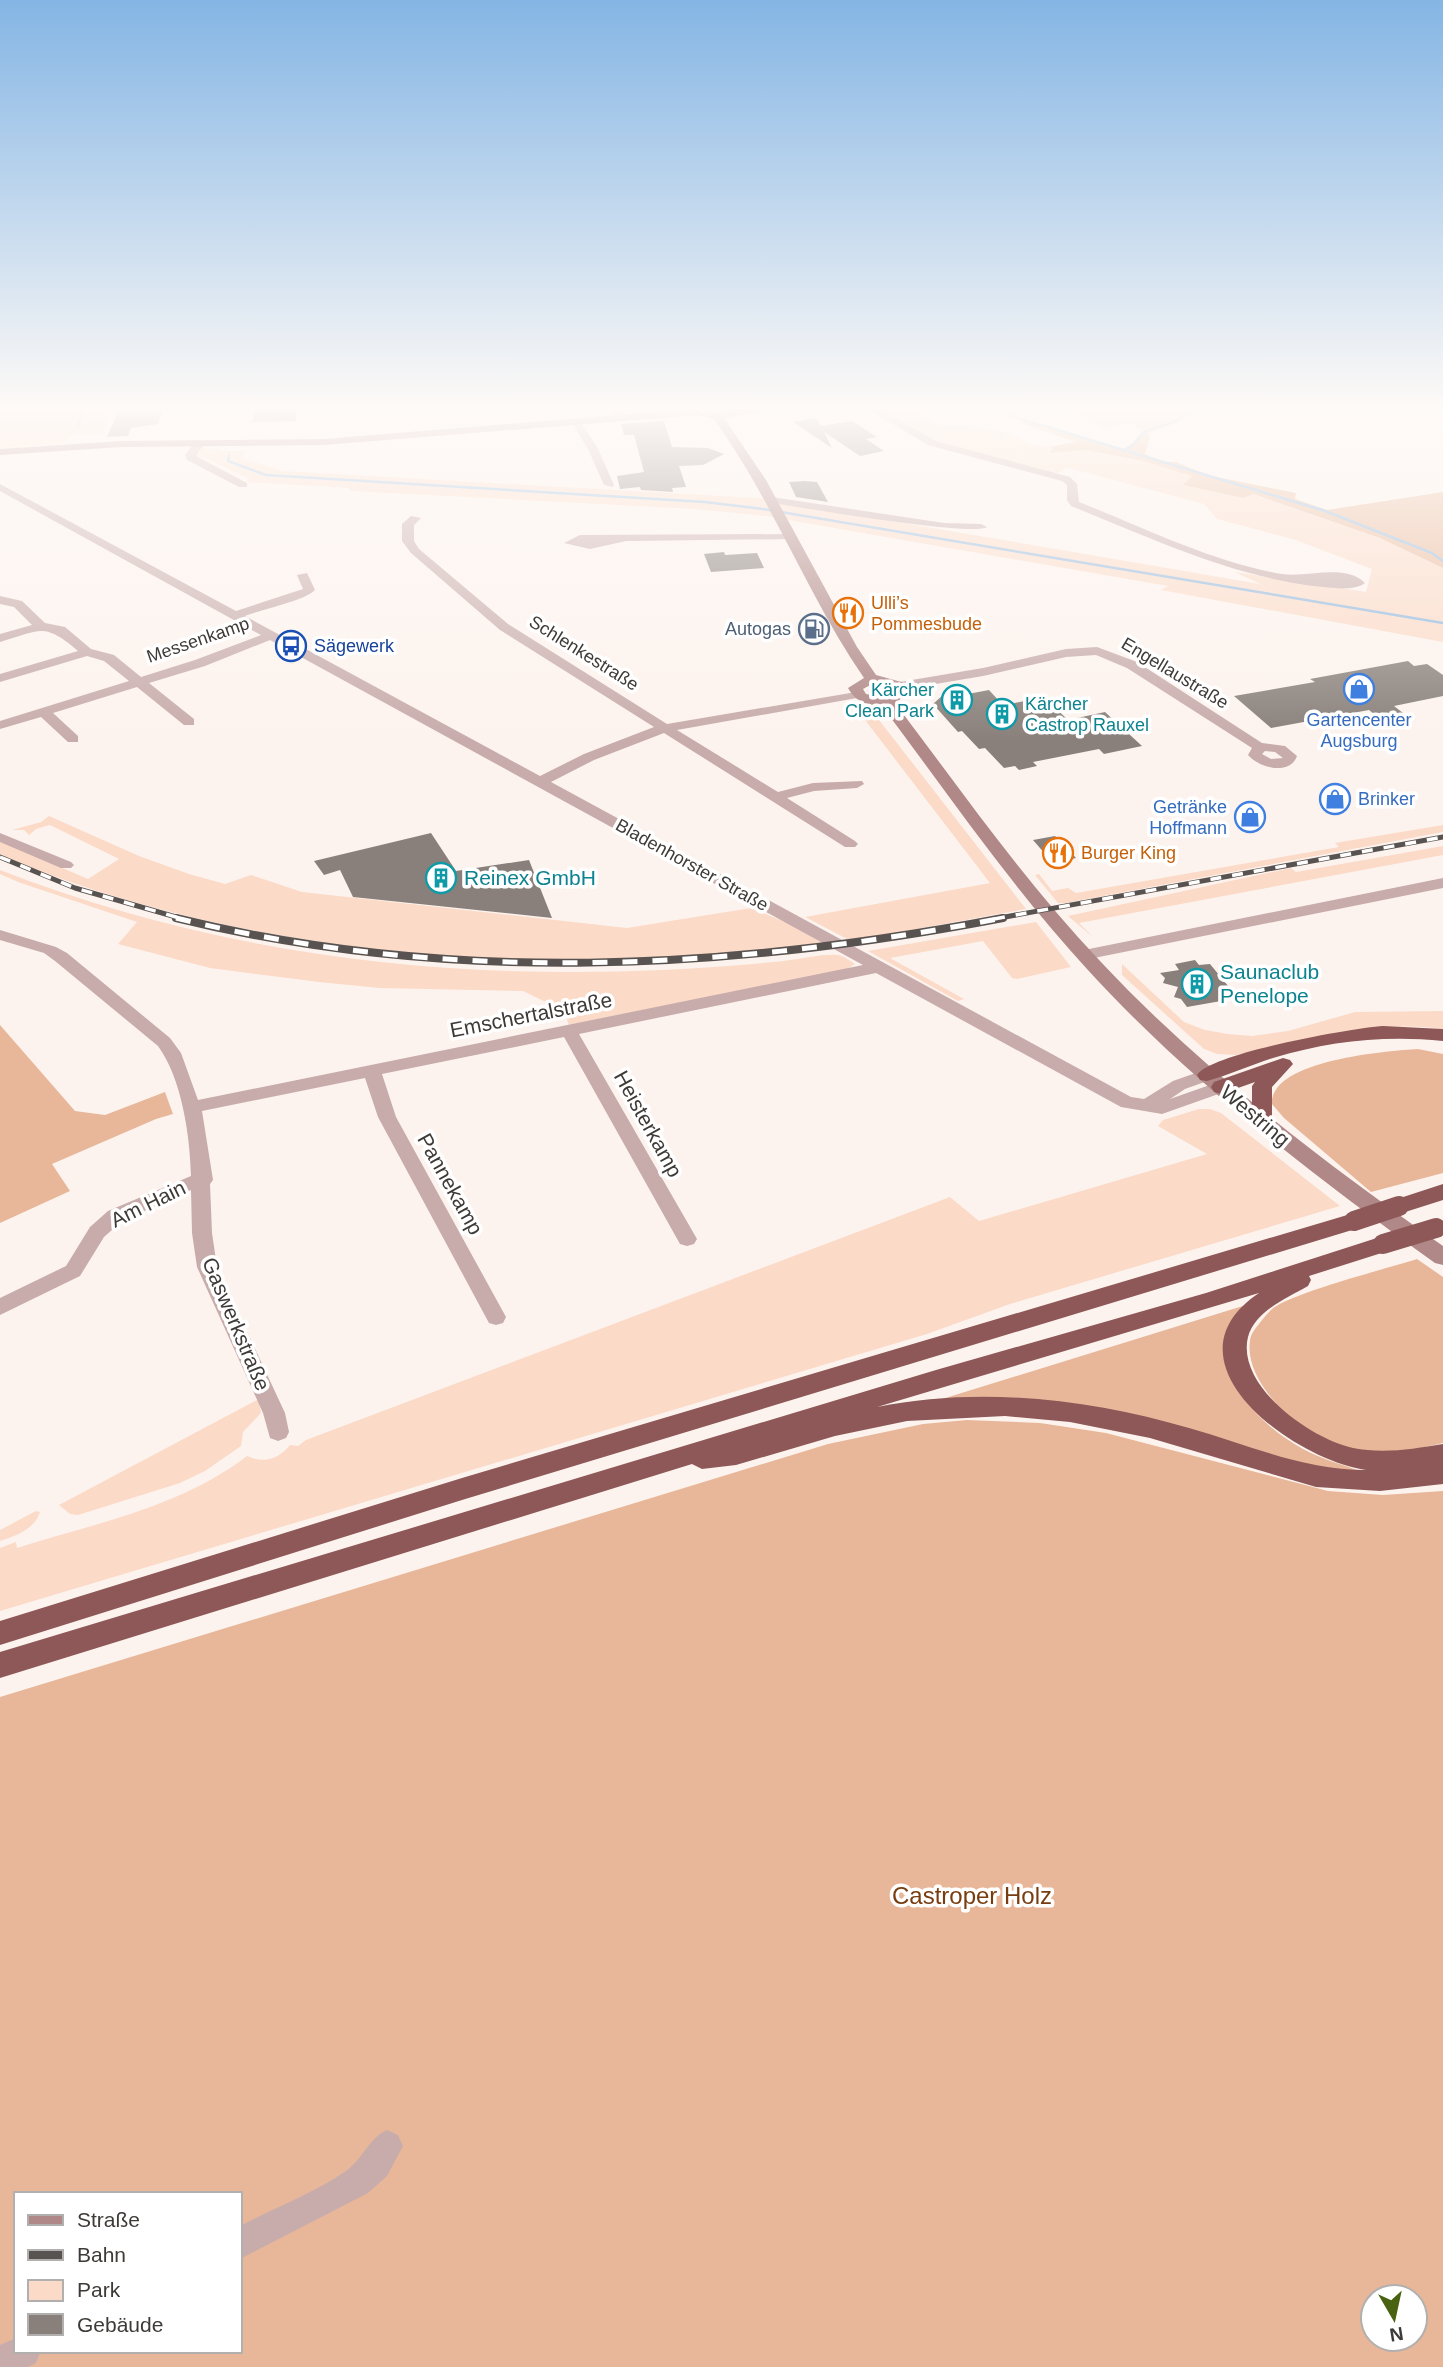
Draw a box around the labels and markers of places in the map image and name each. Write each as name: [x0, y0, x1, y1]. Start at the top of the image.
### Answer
place label: Ulli’s Pommesbude: [871, 593, 982, 634]
restaurant icon: Ulli’s Pommesbude: [831, 596, 865, 630]
fuel station icon: Autogas: [797, 612, 831, 646]
place label: Autogas: [725, 619, 791, 639]
bus stop icon: Sägewerk: [274, 629, 308, 663]
place label: Sägewerk: [314, 636, 395, 656]
shop icon: Gartencenter Augsburg: [1342, 672, 1376, 706]
place label: Kärcher Clean Park: [845, 680, 935, 721]
building icon: Kärcher Clean Park: [940, 683, 974, 717]
place label: Kärcher Castrop Rauxel: [1025, 694, 1149, 735]
building icon: Kärcher Castrop Rauxel: [985, 697, 1019, 731]
place label: Gartencenter Augsburg: [1306, 710, 1412, 751]
shop icon: Brinker: [1318, 782, 1352, 816]
place label: Brinker: [1358, 789, 1415, 809]
place label: Getränke Hoffmann: [1149, 797, 1227, 838]
shop icon: Getränke Hoffmann: [1233, 800, 1267, 834]
restaurant icon: Burger King: [1041, 836, 1075, 870]
place label: Burger King: [1081, 843, 1176, 863]
building icon: Reinex GmbH: [424, 861, 458, 895]
place label: Reinex GmbH: [464, 866, 596, 889]
place label: Saunaclub Penelope: [1220, 960, 1319, 1007]
building icon: Saunaclub Penelope: [1180, 967, 1214, 1001]

